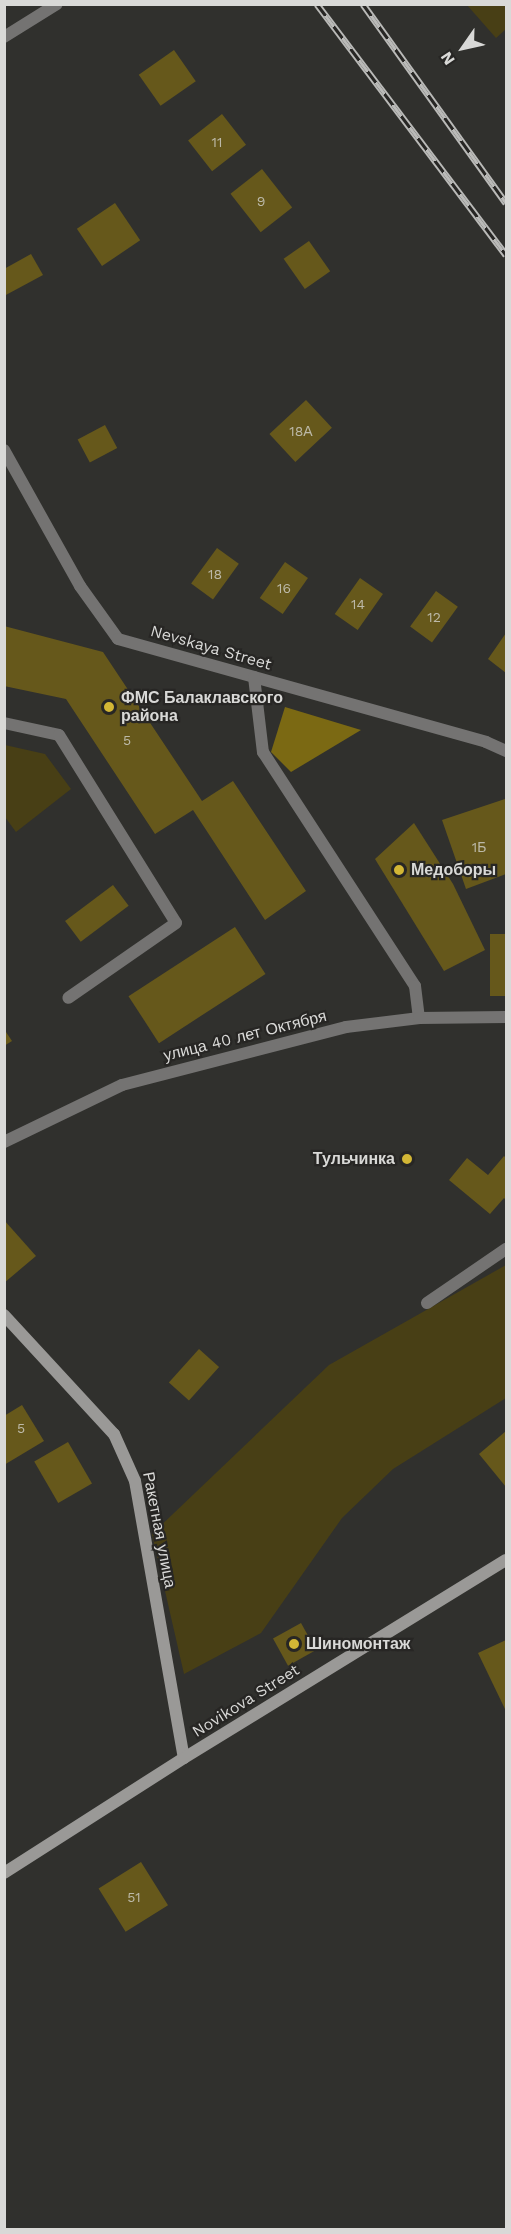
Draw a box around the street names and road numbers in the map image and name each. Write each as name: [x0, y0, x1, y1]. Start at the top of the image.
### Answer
street label: Nevskaya Street: [148, 621, 274, 675]
street label: улица 40 лет Октября: [162, 1006, 328, 1066]
street label: Ракетная улица: [138, 1470, 180, 1590]
street label: Novikova Street: [189, 1660, 303, 1742]

